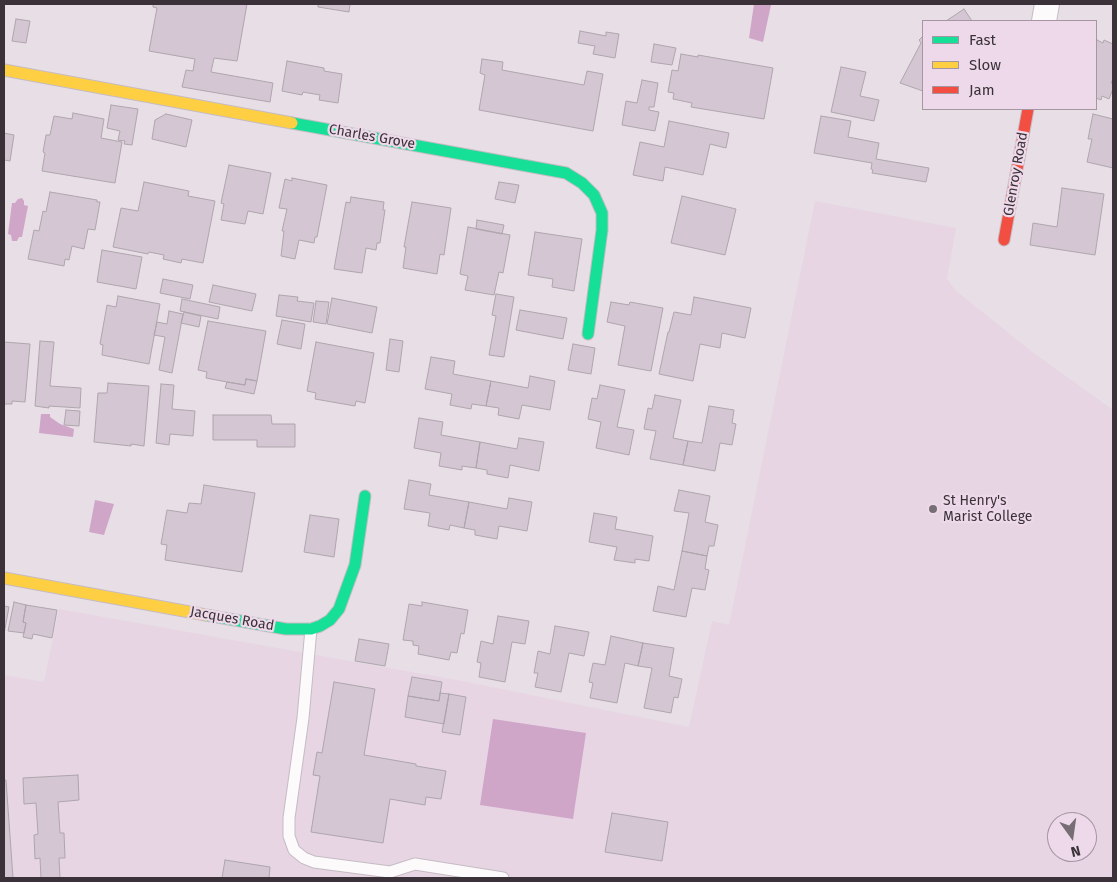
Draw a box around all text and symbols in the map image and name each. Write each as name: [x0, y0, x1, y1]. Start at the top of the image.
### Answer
legend: [922, 20, 1097, 110]
text: Fast: [969, 31, 996, 49]
text: Slow: [969, 56, 1001, 74]
text: Jam: [969, 81, 995, 99]
street label: Charles Grove: [328, 121, 416, 153]
street label: Glenroy Road: [1000, 131, 1032, 217]
place label: St Henry's Marist College: [943, 493, 1032, 526]
marker: St Henry's Marist College: [927, 503, 939, 515]
street label: Jacques Road: [189, 603, 275, 635]
north arrow: [1047, 812, 1097, 862]
text: N: [1069, 842, 1082, 860]

